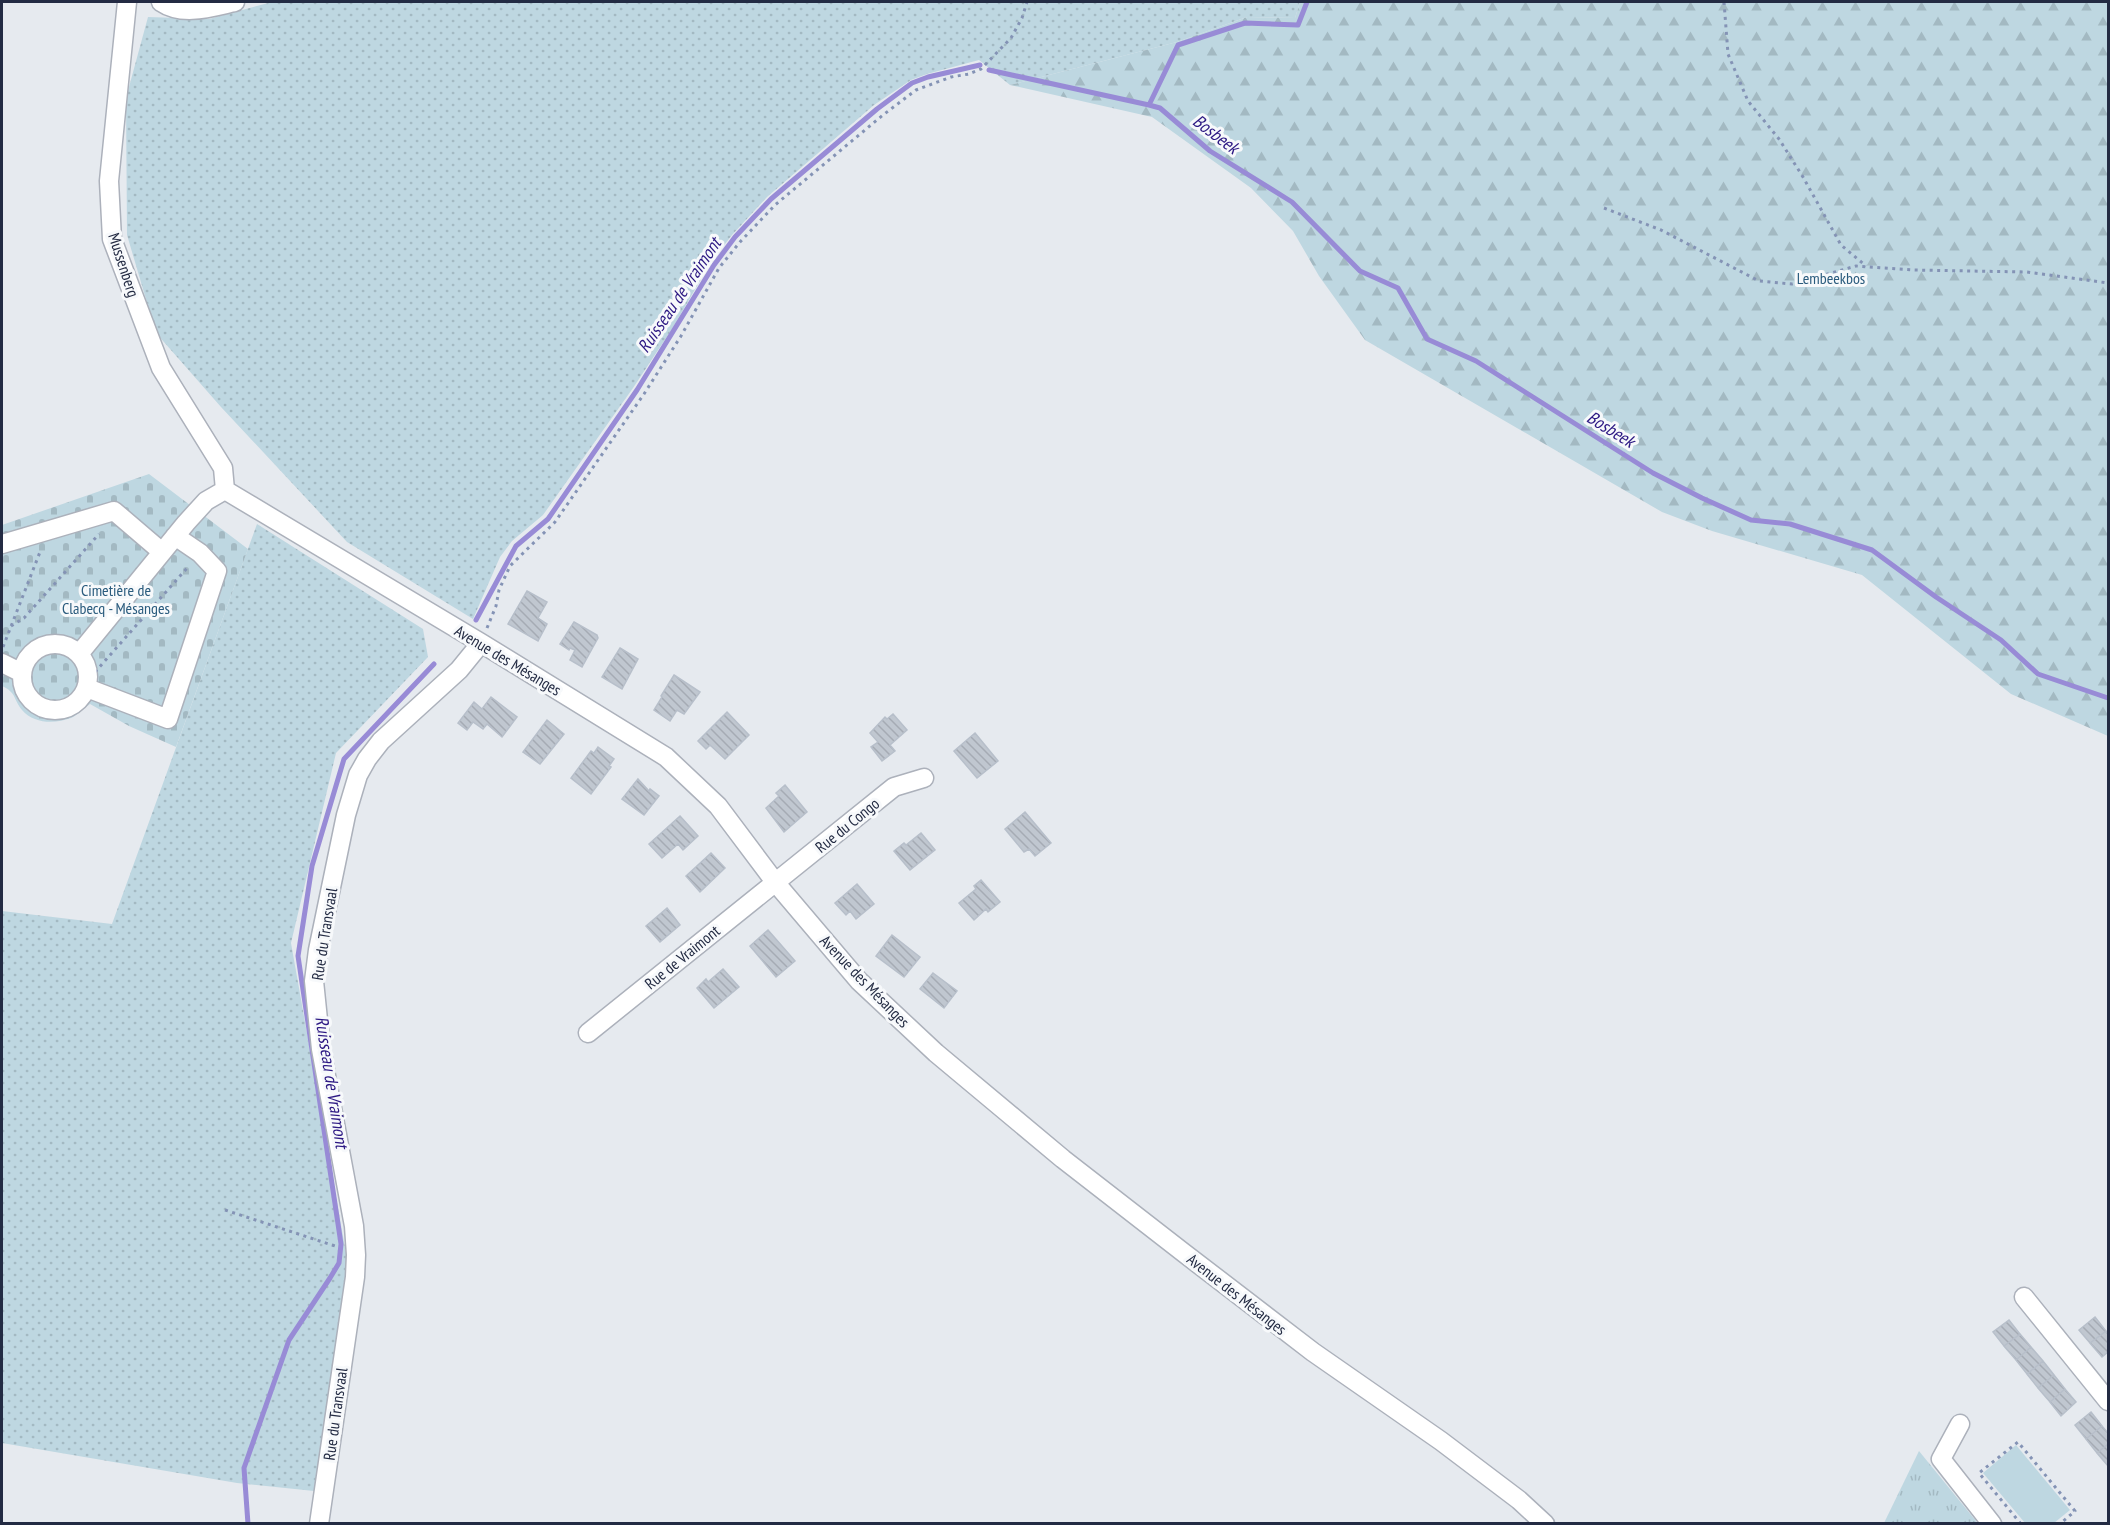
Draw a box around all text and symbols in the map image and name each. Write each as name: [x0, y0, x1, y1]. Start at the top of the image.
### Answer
water label: Bosbeek: [1188, 109, 1245, 160]
street label: Mussenberg: [104, 230, 144, 300]
water label: Ruisseau de Vraimont: [632, 232, 727, 357]
park label: Lembeekbos: [1797, 268, 1865, 288]
water label: Bosbeek: [1583, 406, 1641, 454]
park label: Cimetière de Clabecq - Mésanges: [62, 580, 170, 618]
street label: Avenue des Mésanges: [451, 620, 565, 700]
street label: Rue du Congo: [811, 793, 883, 857]
street label: Rue du Transvaal: [307, 886, 341, 982]
street label: Rue de Vraimont: [640, 920, 724, 993]
street label: Avenue des Mésanges: [816, 931, 914, 1031]
water label: Ruisseau de Vraimont: [310, 1014, 354, 1152]
street label: Avenue des Mésanges: [1183, 1249, 1291, 1339]
street label: Rue du Transvaal: [319, 1366, 351, 1462]

